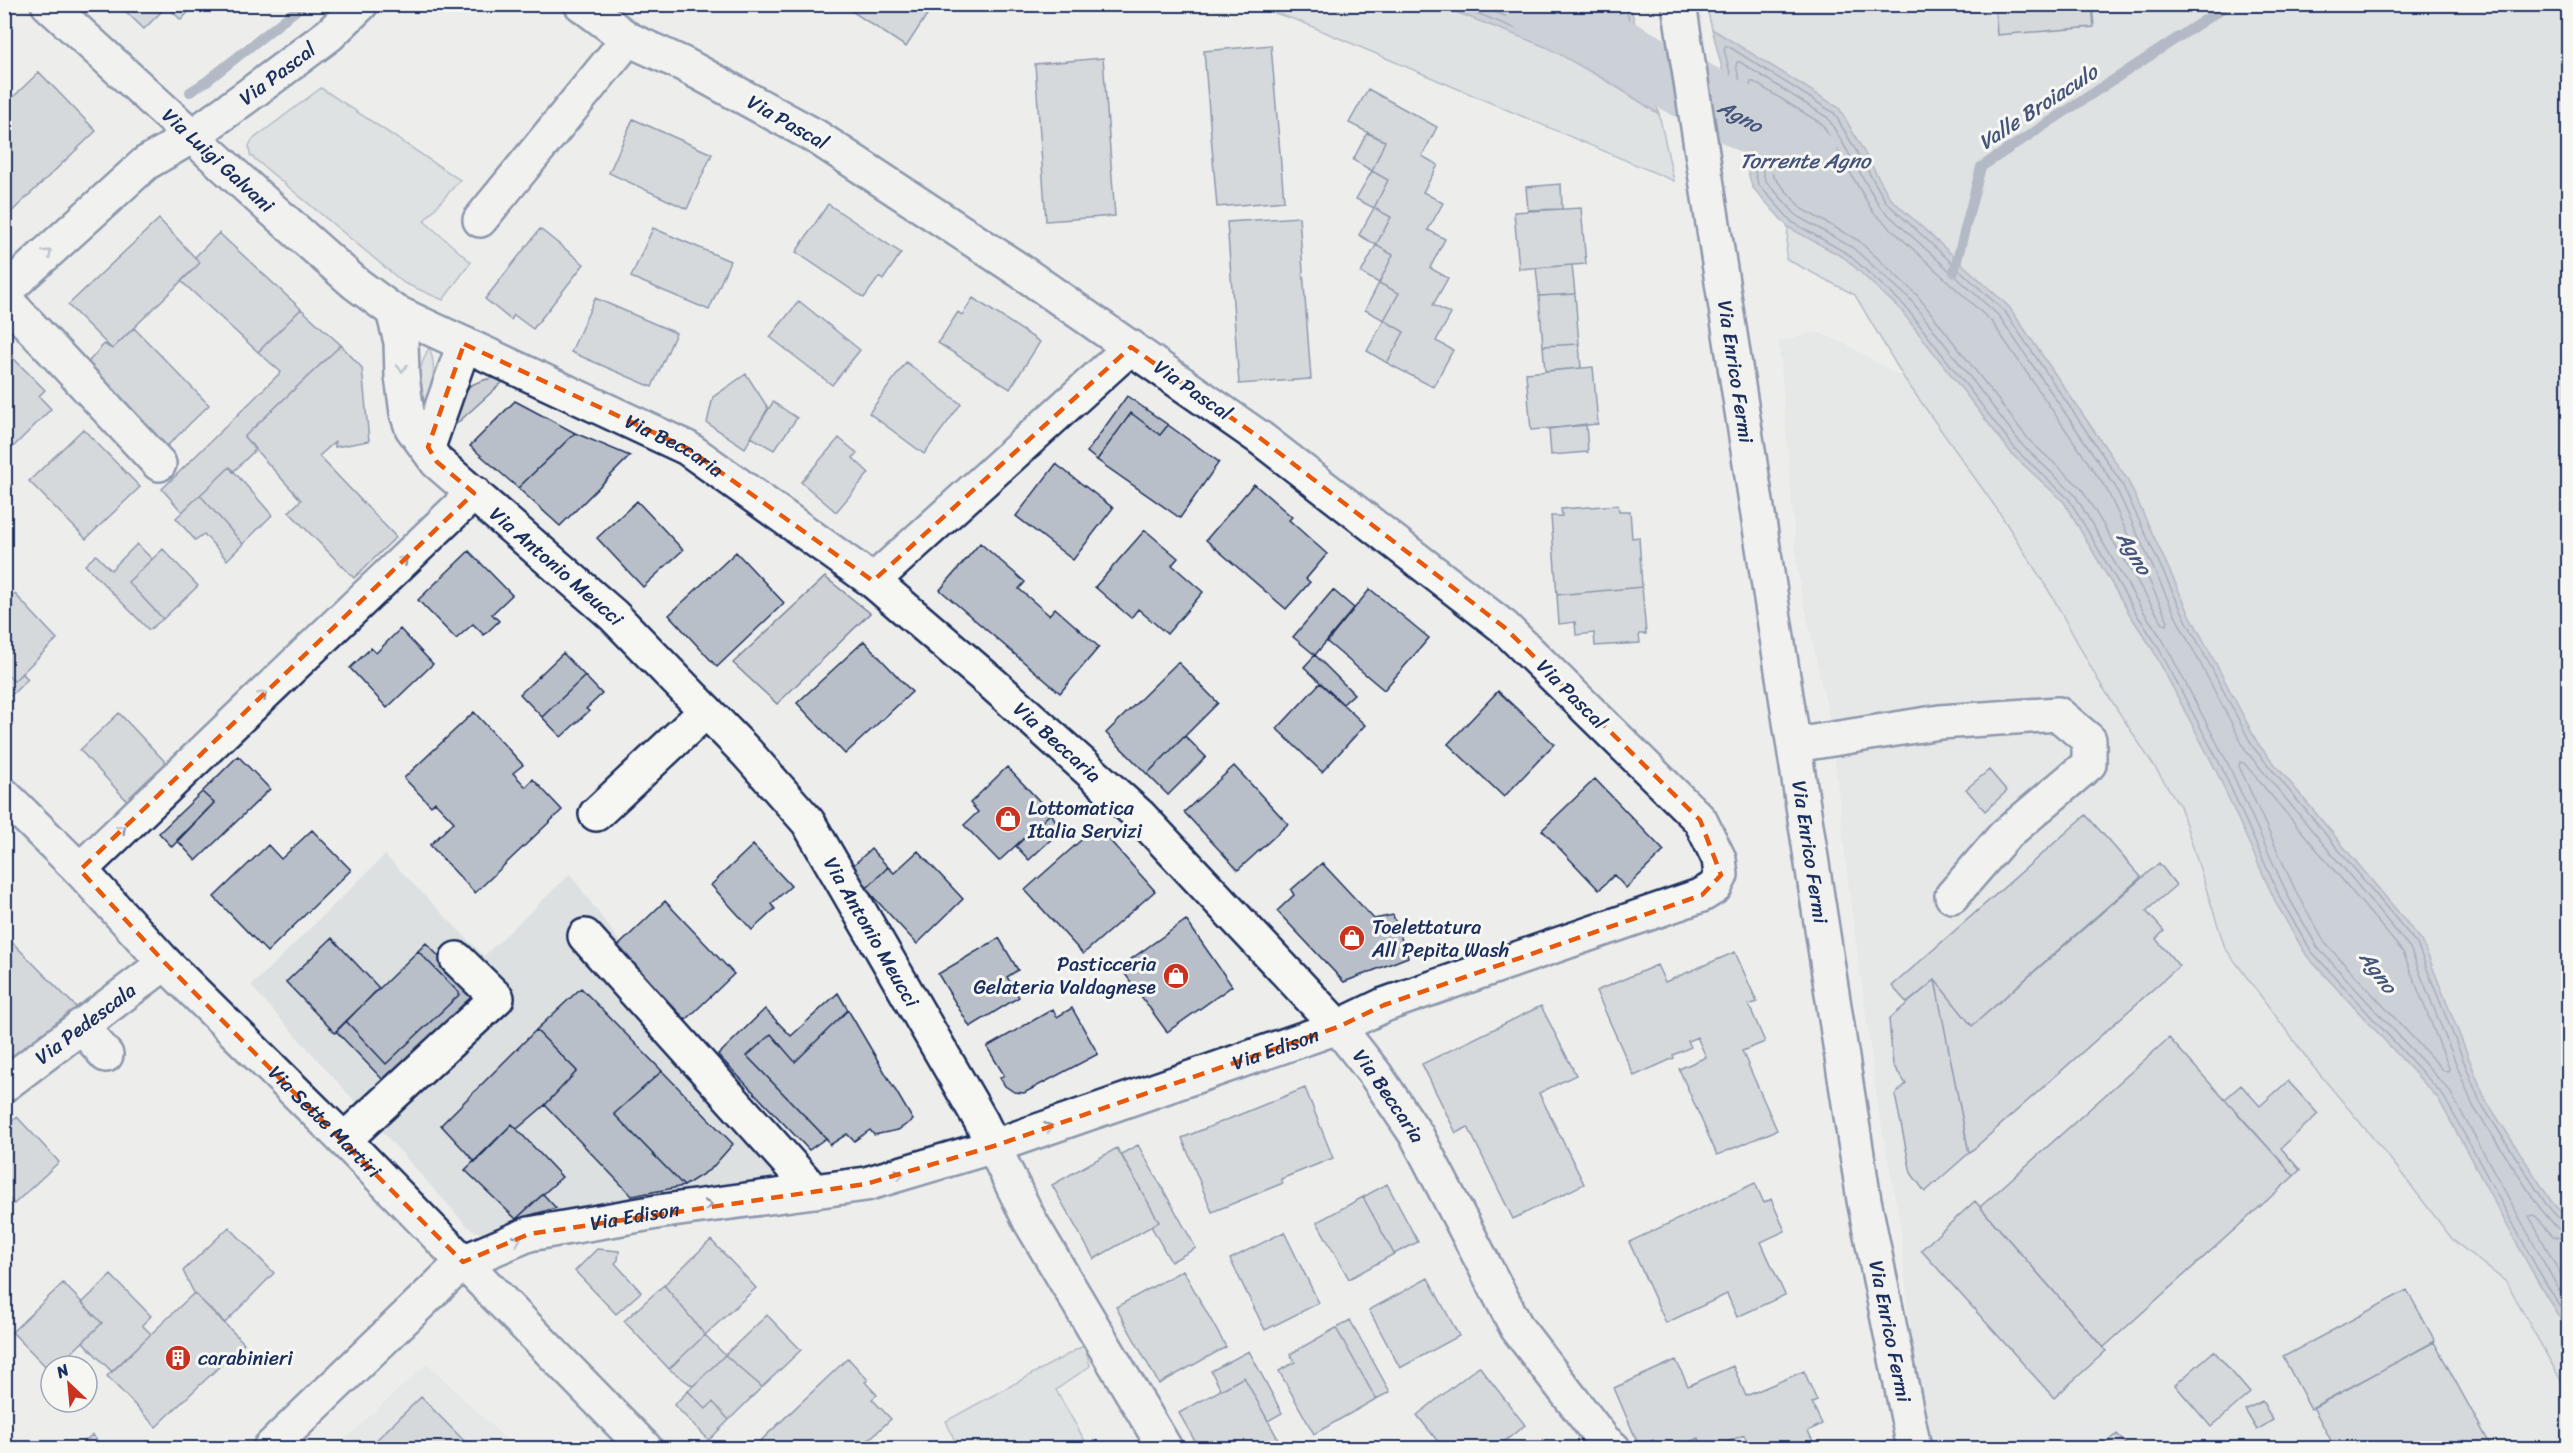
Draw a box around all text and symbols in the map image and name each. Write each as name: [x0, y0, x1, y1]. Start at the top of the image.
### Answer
street label: Via Pascal: [231, 33, 324, 115]
water label: Valle Broiaculo: [1970, 52, 2108, 160]
street label: Via Pascal: [740, 85, 835, 160]
water label: Agno: [1710, 88, 1772, 145]
street label: Via Luigi Galvani: [153, 99, 283, 223]
water label: Torrente Agno: [1739, 142, 1873, 180]
one-way arrow: [41, 249, 52, 260]
street label: Via Enrico Fermi: [1707, 298, 1764, 446]
street label: Via Pascal: [1146, 350, 1240, 431]
one-way arrow: [395, 364, 408, 373]
street label: Via Beccaria: [619, 404, 731, 487]
street label: Via Antonio Meucci: [481, 498, 633, 636]
water label: Agno: [2105, 522, 2163, 585]
one-way arrow: [397, 556, 408, 567]
street label: Via Pascal: [1528, 650, 1616, 739]
one-way arrow: [256, 691, 267, 702]
street label: Via Beccaria: [1005, 693, 1109, 792]
street label: Via Enrico Fermi: [1781, 778, 1838, 926]
place label: Lottomatica Italia Servizi: [1027, 791, 1143, 849]
shop icon: Lottomatica Italia Servizi: [993, 804, 1023, 834]
one-way arrow: [115, 826, 126, 837]
street label: Via Antonio Meucci: [814, 850, 929, 1015]
place label: Toelettatura All Pepita Wash: [1371, 910, 1509, 968]
shop icon: Toelettatura All Pepita Wash: [1337, 923, 1367, 953]
water label: Agno: [2348, 941, 2408, 1004]
place label: Pasticceria Gelateria Valdagnese: [973, 947, 1157, 1005]
shop icon: Pasticceria Gelateria Valdagnese: [1161, 961, 1191, 991]
street label: Via Pedescala: [27, 974, 144, 1074]
street label: Via Edison: [1227, 1018, 1324, 1080]
street label: Via Beccaria: [1343, 1041, 1435, 1149]
street label: Via Sette Martiri: [259, 1057, 391, 1188]
one-way arrow: [1043, 1122, 1054, 1134]
one-way arrow: [895, 1168, 905, 1181]
street label: Via Edison: [587, 1192, 682, 1241]
one-way arrow: [703, 1199, 713, 1211]
one-way arrow: [510, 1235, 521, 1247]
street label: Via Enrico Fermi: [1859, 1257, 1921, 1406]
place label: carabinieri: [198, 1341, 293, 1376]
building icon: carabinieri: [163, 1343, 193, 1373]
north arrow: [39, 1354, 99, 1414]
text: N: [50, 1355, 75, 1387]

